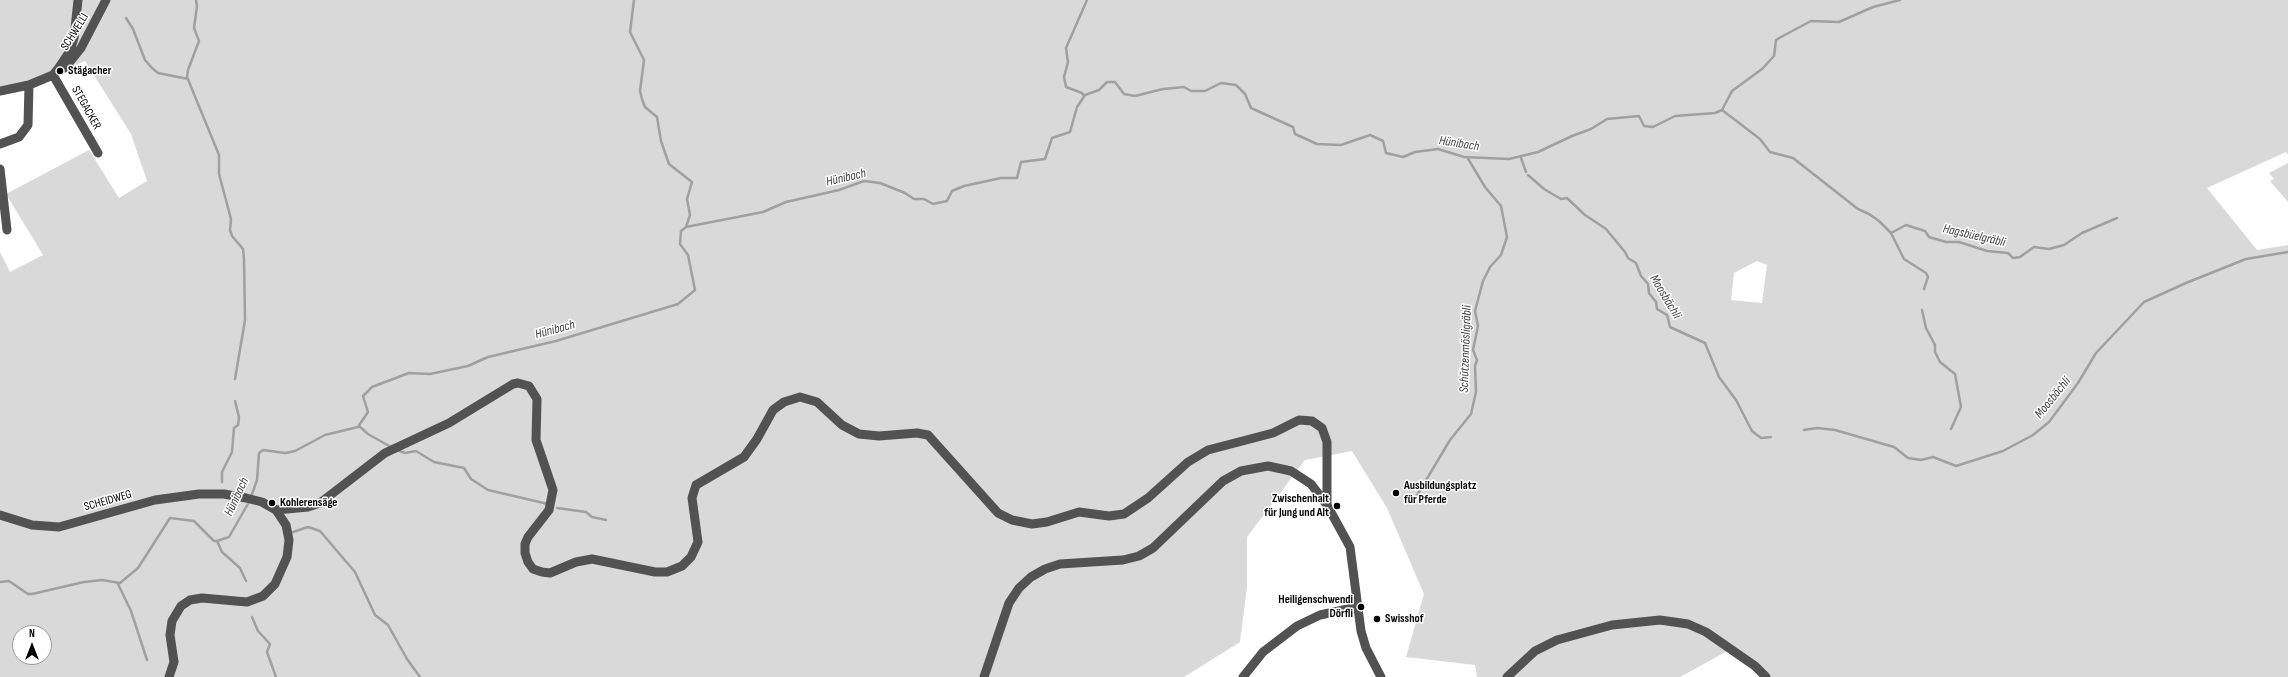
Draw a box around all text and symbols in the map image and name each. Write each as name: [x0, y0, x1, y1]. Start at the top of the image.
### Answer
street label: SCHWELLI: [58, 11, 92, 53]
place label: Stägacher: [68, 64, 111, 78]
marker: Stägacher: [55, 66, 65, 76]
street label: STEGACKER: [68, 84, 104, 132]
water label: Hünibach: [1438, 133, 1480, 155]
water label: Hünibach: [824, 166, 868, 190]
water label: Hagsbüelgräbli: [1941, 221, 2007, 251]
water label: Moosbächli: [1646, 272, 1684, 322]
water label: Schützenmösligräbli: [1457, 305, 1475, 393]
water label: Hünibach: [533, 317, 577, 343]
water label: Moosbächli: [2032, 374, 2074, 422]
water label: Hünibach: [221, 475, 253, 519]
place label: Ausbildungsplatz für Pferde: [1404, 479, 1476, 507]
street label: SCHEIDWEG: [83, 487, 133, 515]
marker: Ausbildungsplatz für Pferde: [1391, 488, 1401, 498]
place label: Zwischenhalt für Jung und Alt: [1264, 492, 1329, 520]
place label: Kohlerensäge: [280, 496, 337, 510]
marker: Kohlerensäge: [267, 498, 277, 508]
marker: Zwischenhalt für Jung und Alt: [1332, 501, 1342, 511]
place label: Heiligenschwendi Dörfli: [1278, 593, 1353, 621]
marker: Heiligenschwendi Dörfli: [1356, 602, 1366, 612]
place label: Swisshof: [1385, 612, 1423, 626]
marker: Swisshof: [1372, 614, 1382, 624]
north arrow: [12, 625, 52, 665]
text: N: [29, 627, 35, 640]

